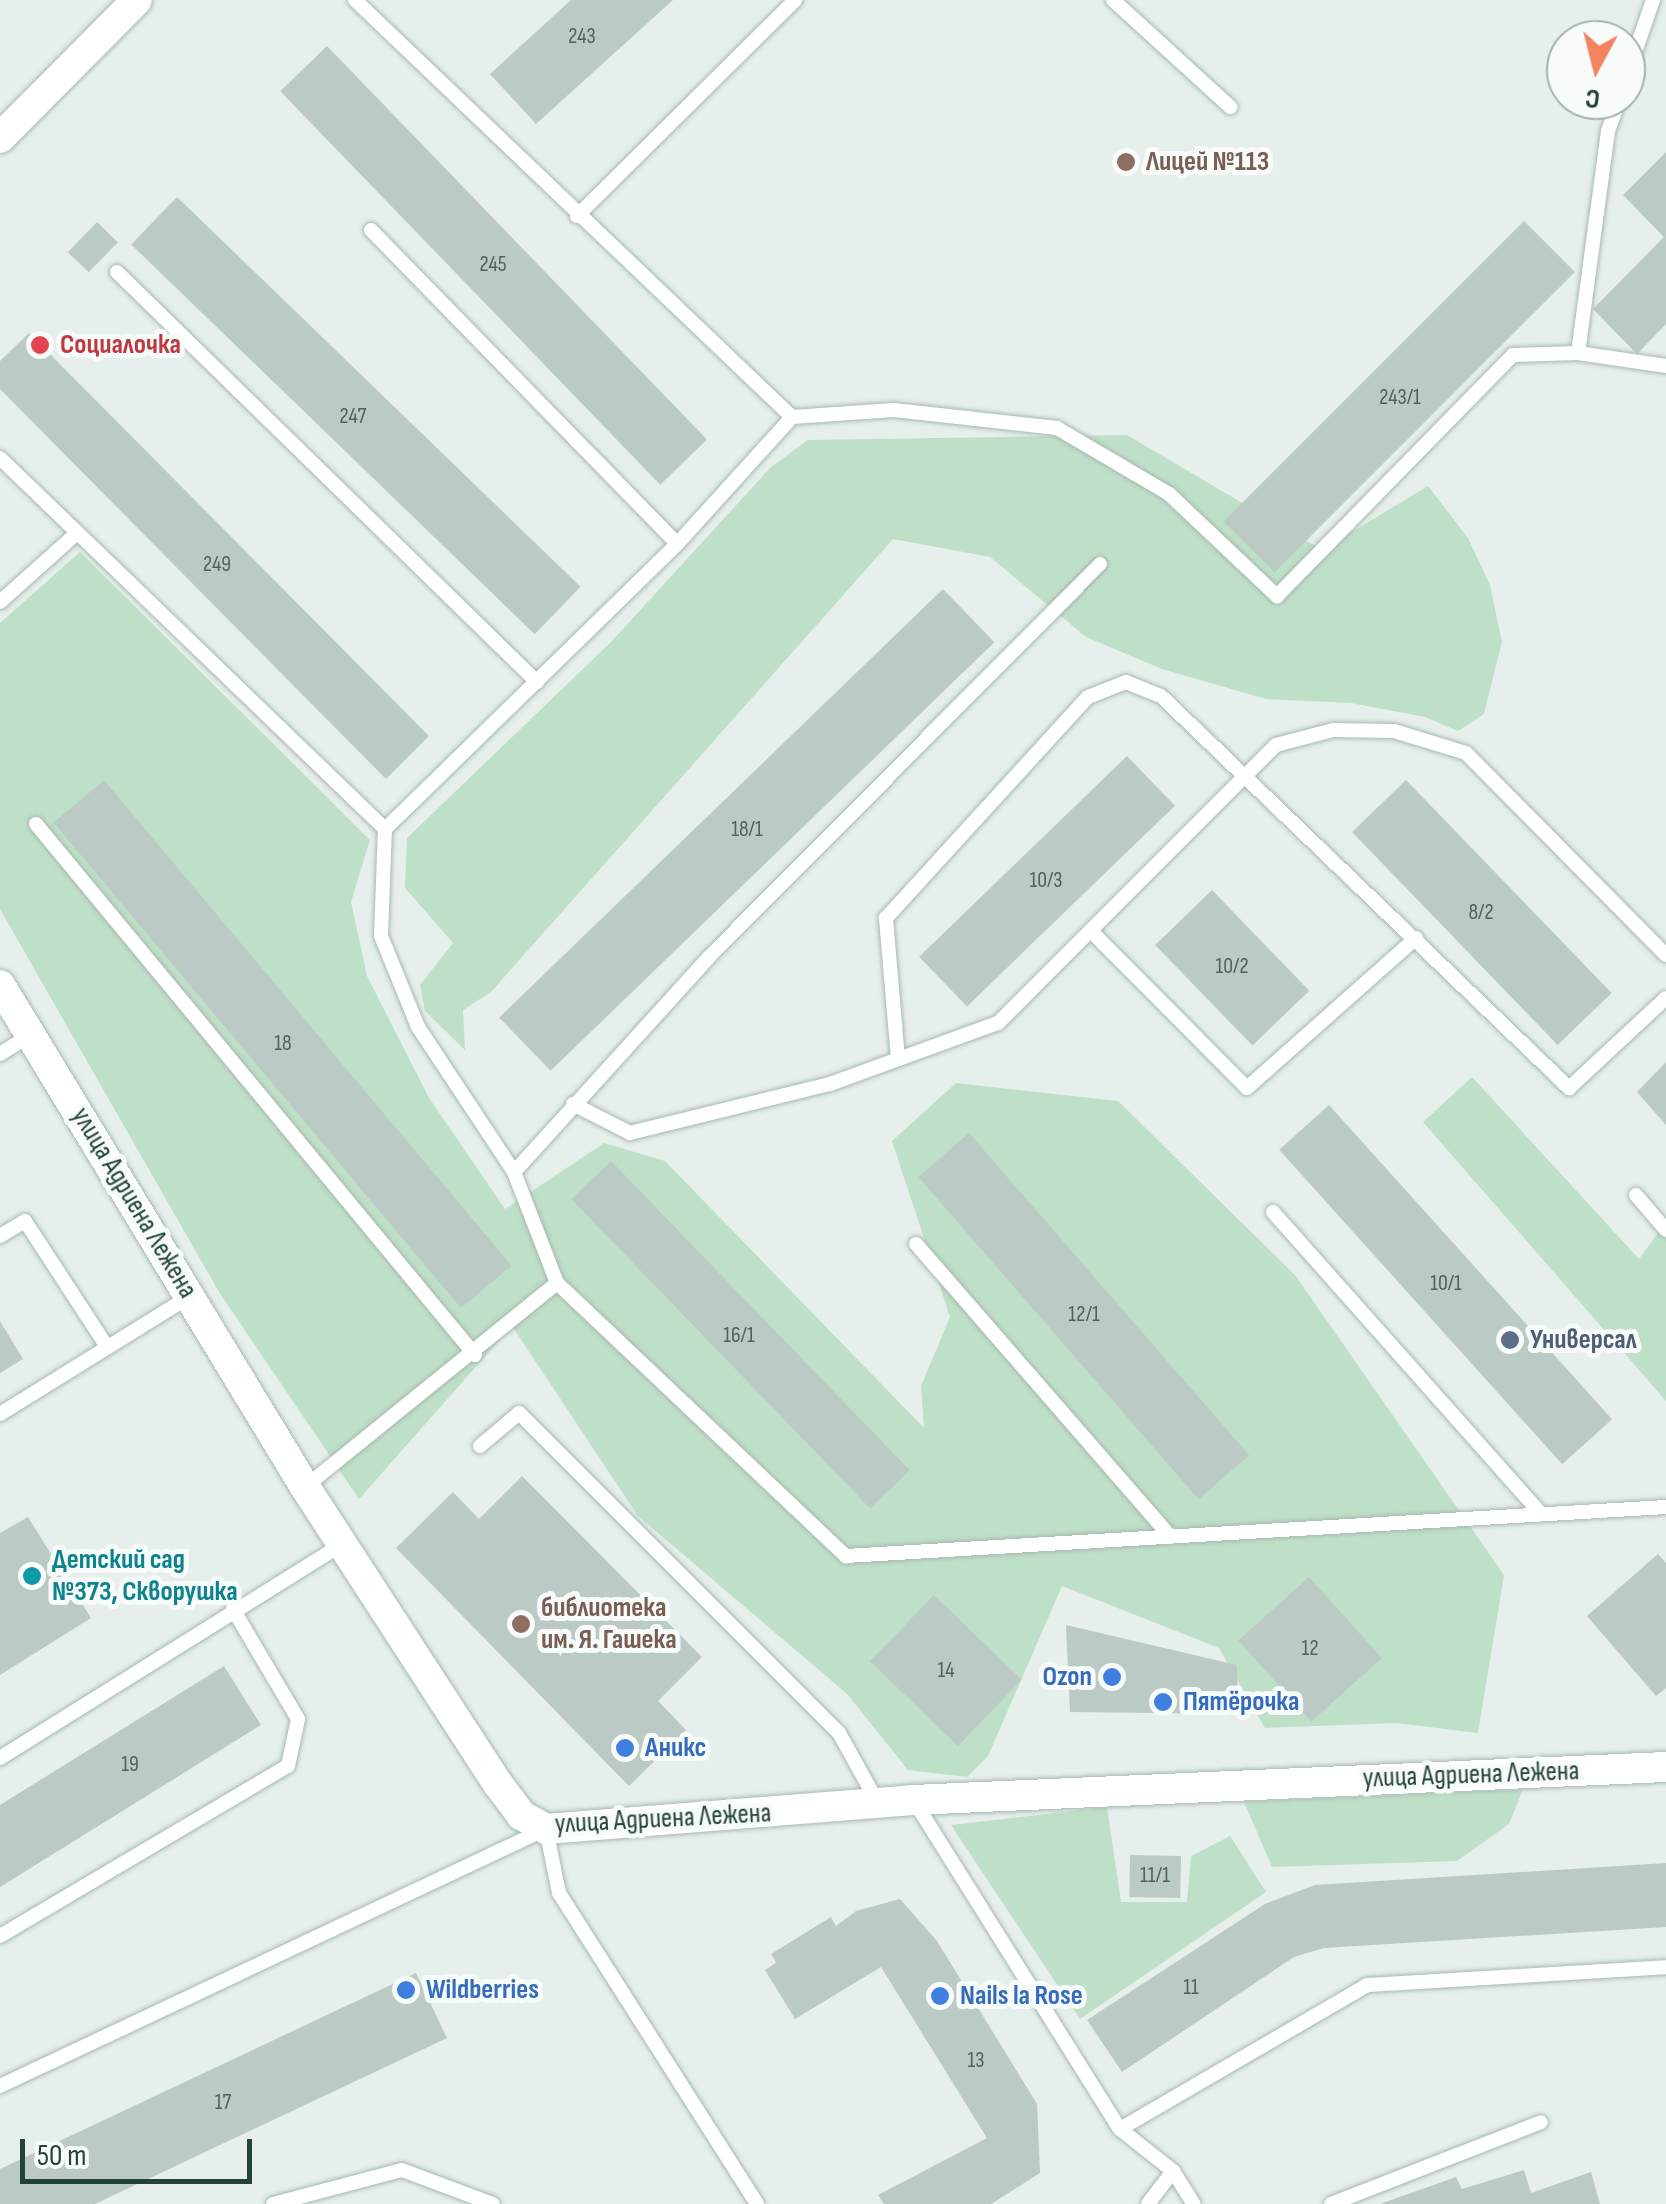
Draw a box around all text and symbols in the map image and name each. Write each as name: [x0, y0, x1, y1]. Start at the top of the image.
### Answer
north arrow: [1546, 20, 1646, 120]
house number: 243: [568, 24, 596, 50]
text: С: [1583, 81, 1602, 116]
place label: Лицей №113: [1146, 145, 1269, 179]
marker: Лицей №113: [1115, 151, 1137, 173]
house number: 245: [479, 252, 507, 278]
place label: Социалочка: [60, 328, 181, 362]
marker: Социалочка: [29, 334, 51, 356]
house number: 243/1: [1379, 385, 1421, 411]
house number: 247: [340, 404, 366, 430]
house number: 249: [203, 552, 231, 578]
house number: 18/1: [731, 817, 763, 843]
house number: 10/3: [1029, 868, 1063, 894]
house number: 8/2: [1468, 900, 1494, 926]
house number: 10/2: [1216, 954, 1248, 980]
house number: 18: [274, 1031, 292, 1057]
street label: улица Адриена Лежена: [64, 1101, 204, 1305]
house number: 10/1: [1430, 1271, 1462, 1297]
house number: 12/1: [1068, 1302, 1100, 1328]
house number: 16/1: [723, 1323, 755, 1349]
place label: Универсал: [1530, 1323, 1637, 1357]
marker: Универсал: [1499, 1329, 1521, 1351]
place label: Детский сад №373, Скворушка: [52, 1543, 238, 1609]
marker: Детский сад №373, Скворушка: [21, 1565, 43, 1587]
place label: библиотека им. Я. Гашека: [541, 1591, 677, 1657]
marker: библиотека им. Я. Гашека: [510, 1613, 532, 1635]
house number: 12: [1301, 1636, 1319, 1662]
house number: 14: [938, 1658, 954, 1684]
place label: Ozon: [1042, 1660, 1092, 1694]
marker: Ozon: [1101, 1666, 1123, 1688]
place label: Пятёрочка: [1183, 1685, 1299, 1719]
marker: Пятёрочка: [1152, 1691, 1174, 1713]
place label: Аникс: [645, 1731, 706, 1765]
marker: Аникс: [614, 1737, 636, 1759]
house number: 19: [121, 1752, 139, 1778]
street label: улица Адриена Лежена: [1362, 1754, 1580, 1796]
street label: улица Адриена Лежена: [554, 1797, 772, 1841]
house number: 11/1: [1140, 1863, 1170, 1889]
place label: Wildberries: [426, 1973, 539, 2007]
house number: 11: [1183, 1975, 1199, 2001]
marker: Wildberries: [395, 1979, 417, 2001]
place label: Nails la Rose: [960, 1979, 1083, 2013]
marker: Nails la Rose: [929, 1985, 951, 2007]
house number: 13: [968, 2048, 984, 2074]
house number: 17: [215, 2090, 231, 2116]
scale bar: [25, 2119, 258, 2181]
text: 50 m: [37, 2138, 86, 2174]

